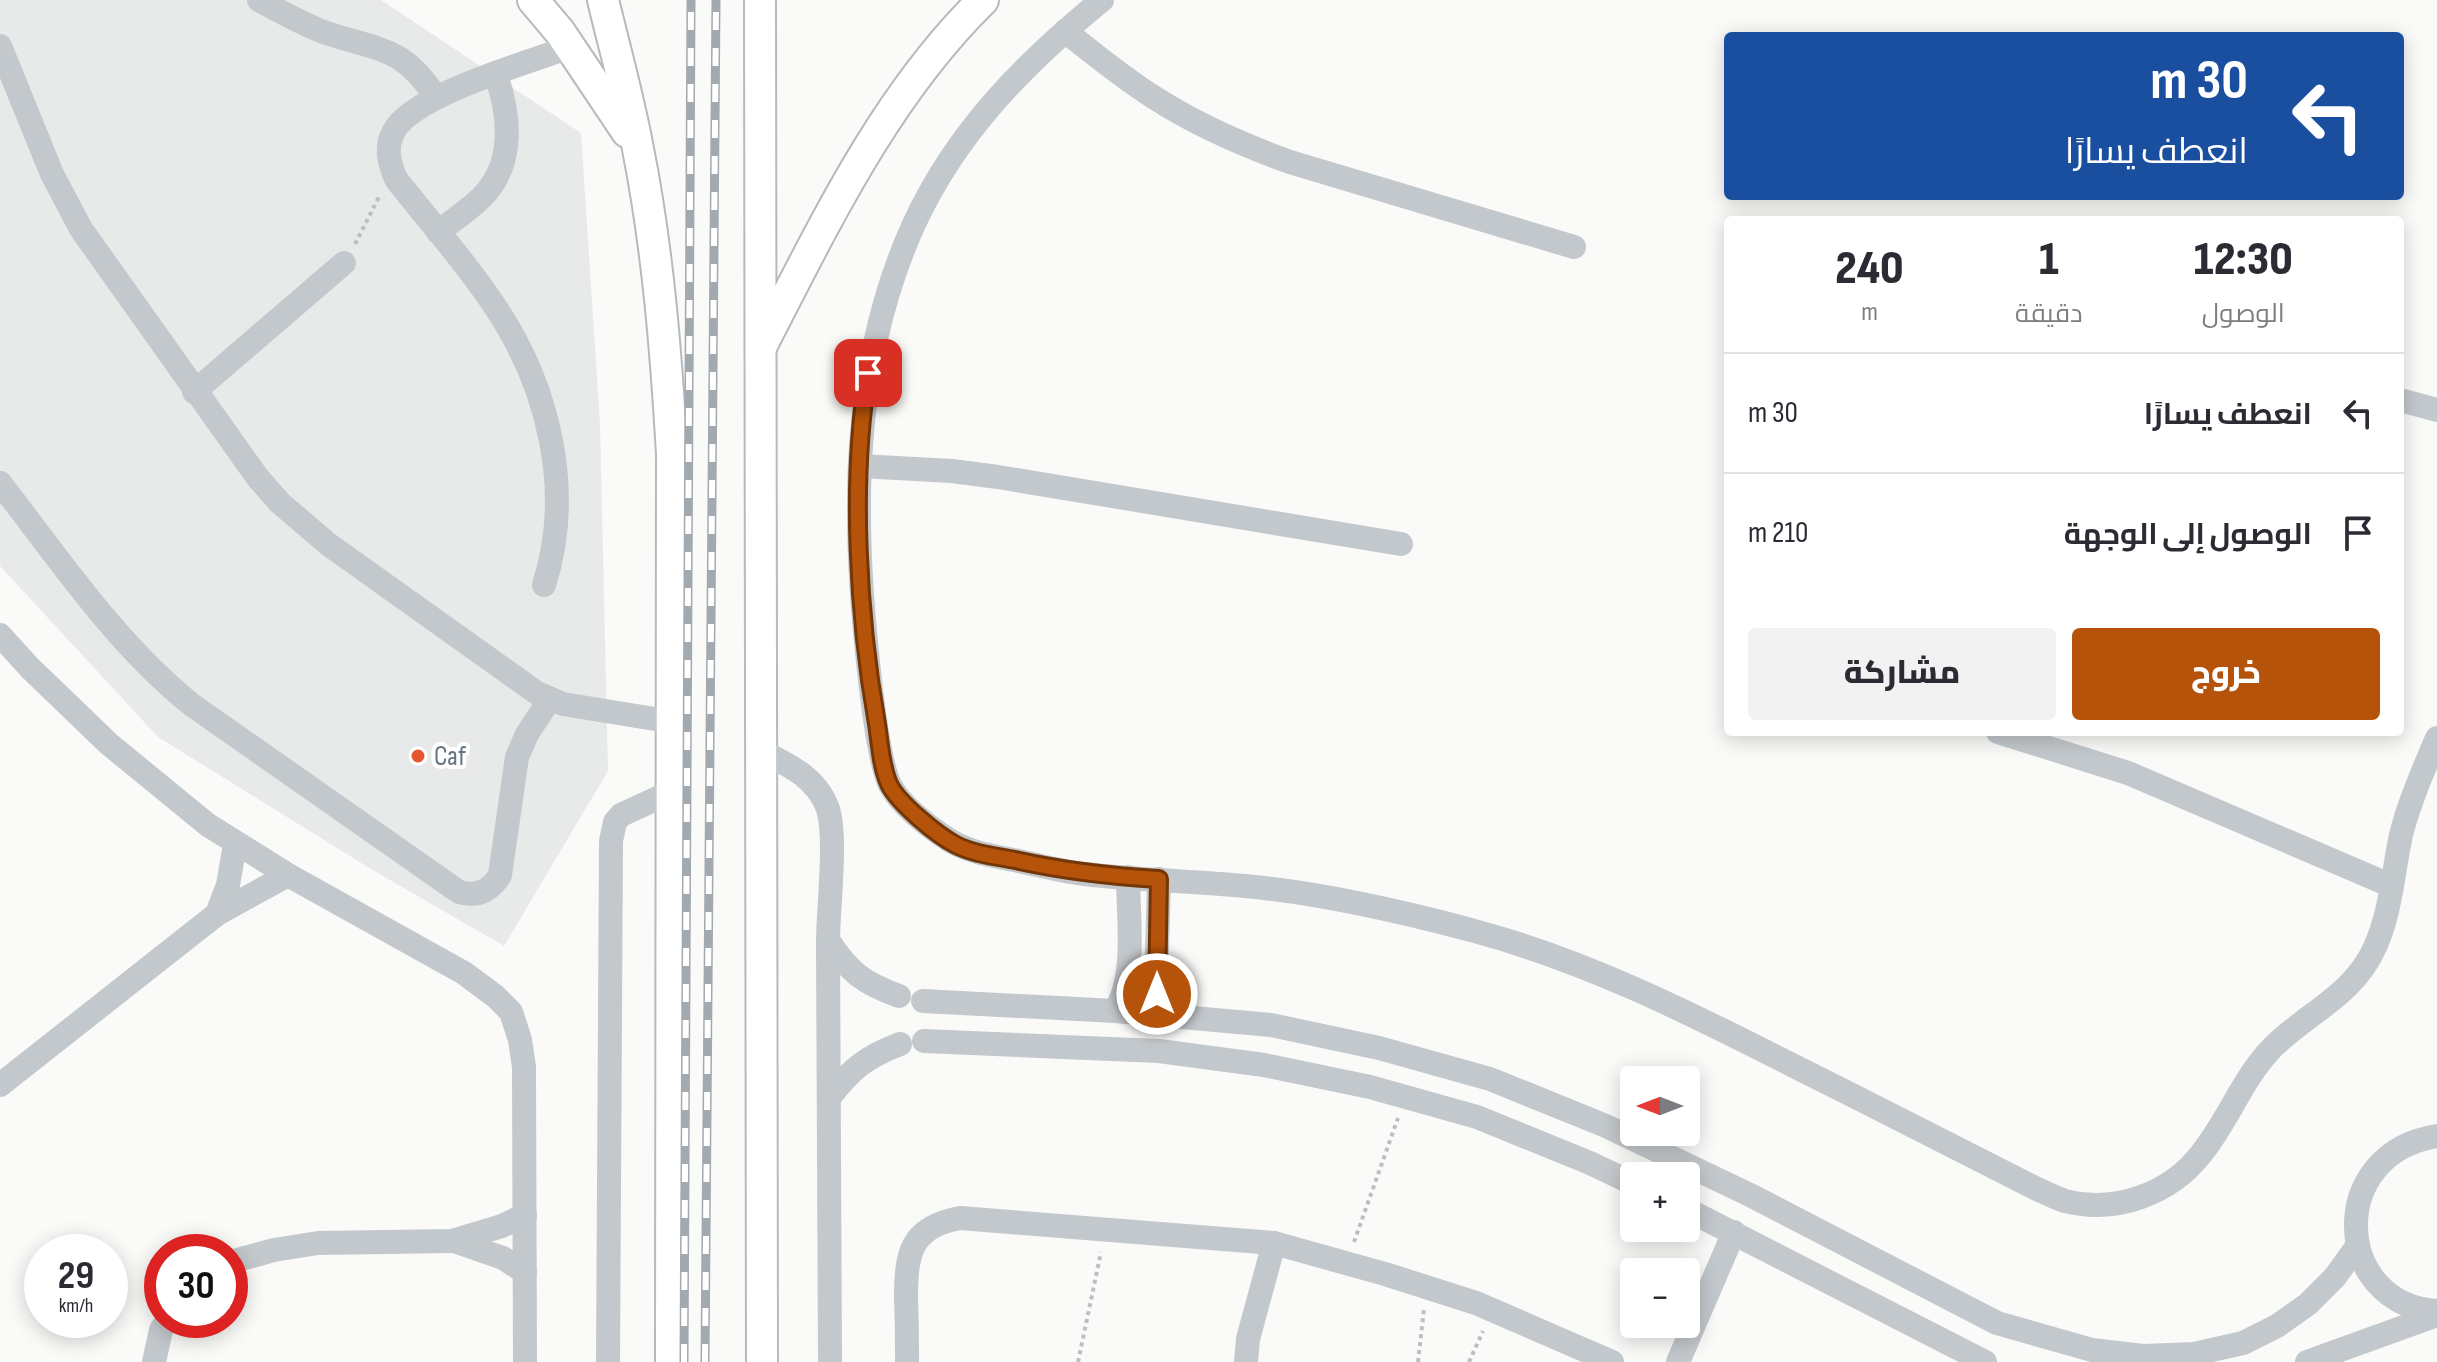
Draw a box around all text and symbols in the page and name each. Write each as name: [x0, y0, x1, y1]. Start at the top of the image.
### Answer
text: 30 m: [2150, 48, 2248, 115]
icon: left: [2276, 64, 2380, 168]
text: انعطف يسارًا: [2065, 131, 2248, 174]
text: 1: [2039, 231, 2059, 288]
text: 12:30: [2194, 231, 2293, 288]
text: 240: [1835, 240, 1904, 297]
text: m: [1861, 297, 1878, 328]
text: دقيقة: [2015, 299, 2083, 330]
text: الوصول: [2202, 299, 2285, 330]
pin: [834, 339, 902, 407]
icon: arrive: [846, 351, 890, 395]
icon: left: [2336, 391, 2380, 435]
text: 30 m: [1748, 395, 1798, 431]
text: انعطف يسارًا: [2144, 397, 2312, 433]
icon: arrive: [2336, 511, 2380, 555]
text: 210 m: [1748, 515, 1808, 551]
text: الوصول إلى الوجهة: [2064, 517, 2312, 553]
button: مشاركة: [1748, 628, 2056, 720]
button: خروج: [2072, 628, 2380, 720]
place label: Caf: [434, 740, 467, 773]
marker: Caf: [409, 747, 427, 765]
position arrow: [1115, 952, 1199, 1036]
north arrow: [1620, 1066, 1700, 1146]
map controls: [1620, 1066, 1700, 1338]
button: +: [1620, 1162, 1700, 1242]
speed limit sign: 30: [144, 1234, 248, 1338]
text: 29: [58, 1252, 94, 1300]
button: −: [1620, 1258, 1700, 1338]
text: km/h: [59, 1294, 93, 1318]

